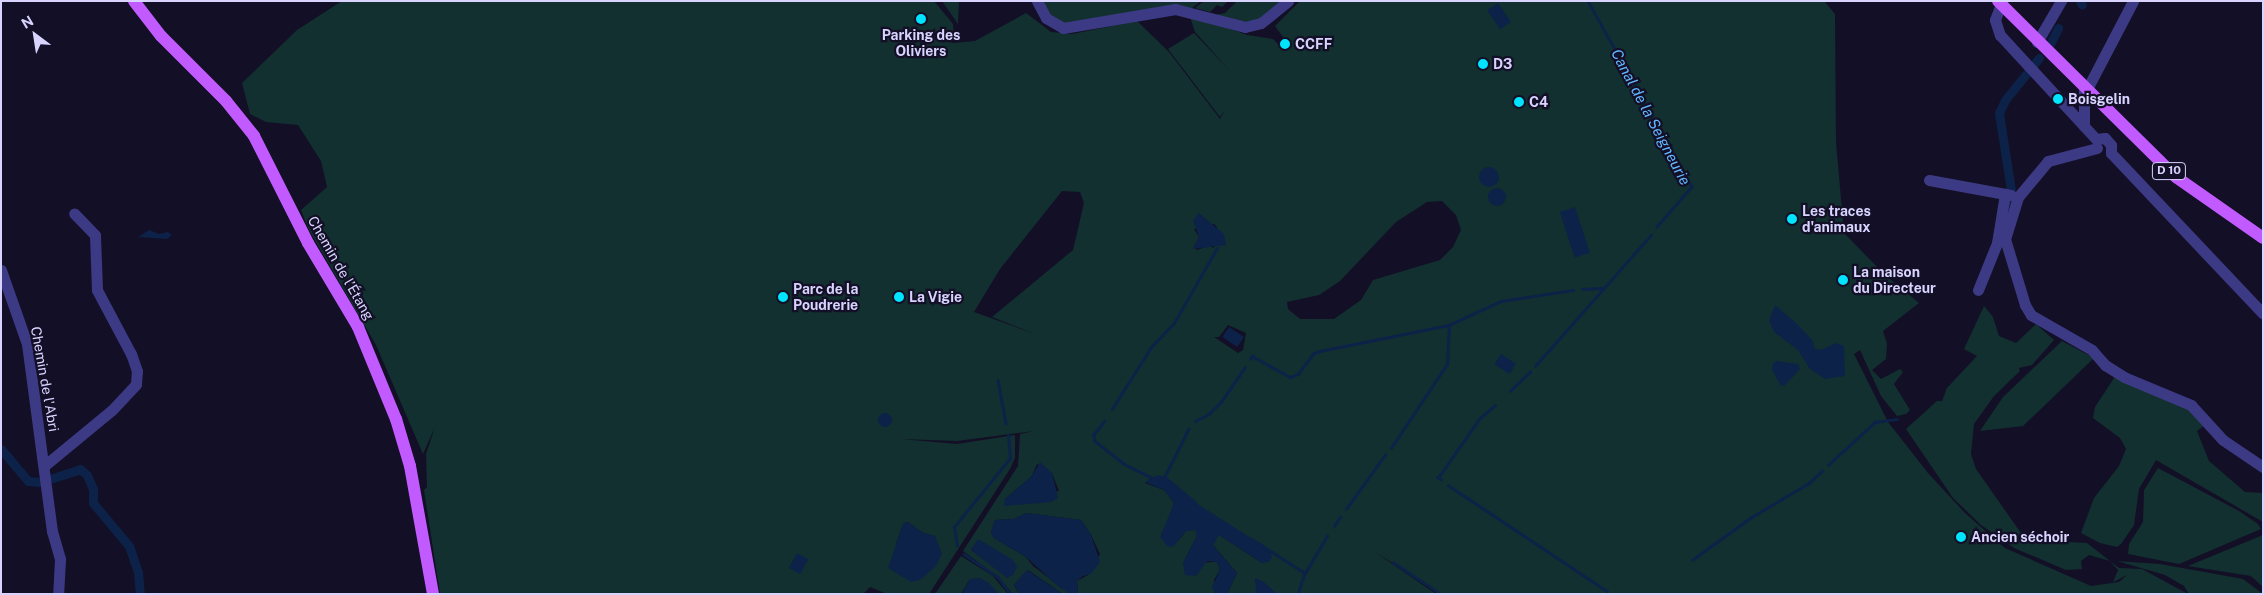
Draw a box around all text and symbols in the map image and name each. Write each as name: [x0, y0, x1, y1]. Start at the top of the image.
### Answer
north arrow: [10, 10, 60, 60]
text: N: [18, 12, 36, 32]
marker: Parking des Oliviers: [915, 13, 927, 25]
place label: Parking des Oliviers: [882, 27, 960, 59]
place label: CCFF: [1295, 36, 1332, 52]
marker: CCFF: [1279, 38, 1291, 50]
water label: Canal de la Seigneurie: [1607, 46, 1695, 188]
place label: D3: [1493, 56, 1512, 72]
marker: D3: [1477, 58, 1489, 70]
place label: Boisgelin: [2068, 91, 2130, 107]
marker: Boisgelin: [2052, 93, 2064, 105]
place label: C4: [1529, 94, 1548, 110]
marker: C4: [1513, 96, 1525, 108]
road number: D 10: [2152, 162, 2186, 180]
place label: Les traces d'animaux: [1802, 203, 1871, 236]
street label: Chemin de l’Étang: [304, 213, 378, 323]
marker: Les traces d'animaux: [1786, 213, 1798, 225]
place label: La maison du Directeur: [1853, 264, 1936, 296]
marker: La maison du Directeur: [1837, 274, 1849, 286]
place label: Parc de la Poudrerie: [793, 281, 859, 314]
place label: La Vigie: [909, 289, 962, 305]
marker: Parc de la Poudrerie: [777, 291, 789, 303]
marker: La Vigie: [893, 291, 905, 303]
street label: Chemin de l'Abri: [27, 325, 63, 433]
place label: Ancien séchoir: [1971, 529, 2069, 545]
marker: Ancien séchoir: [1955, 531, 1967, 543]

